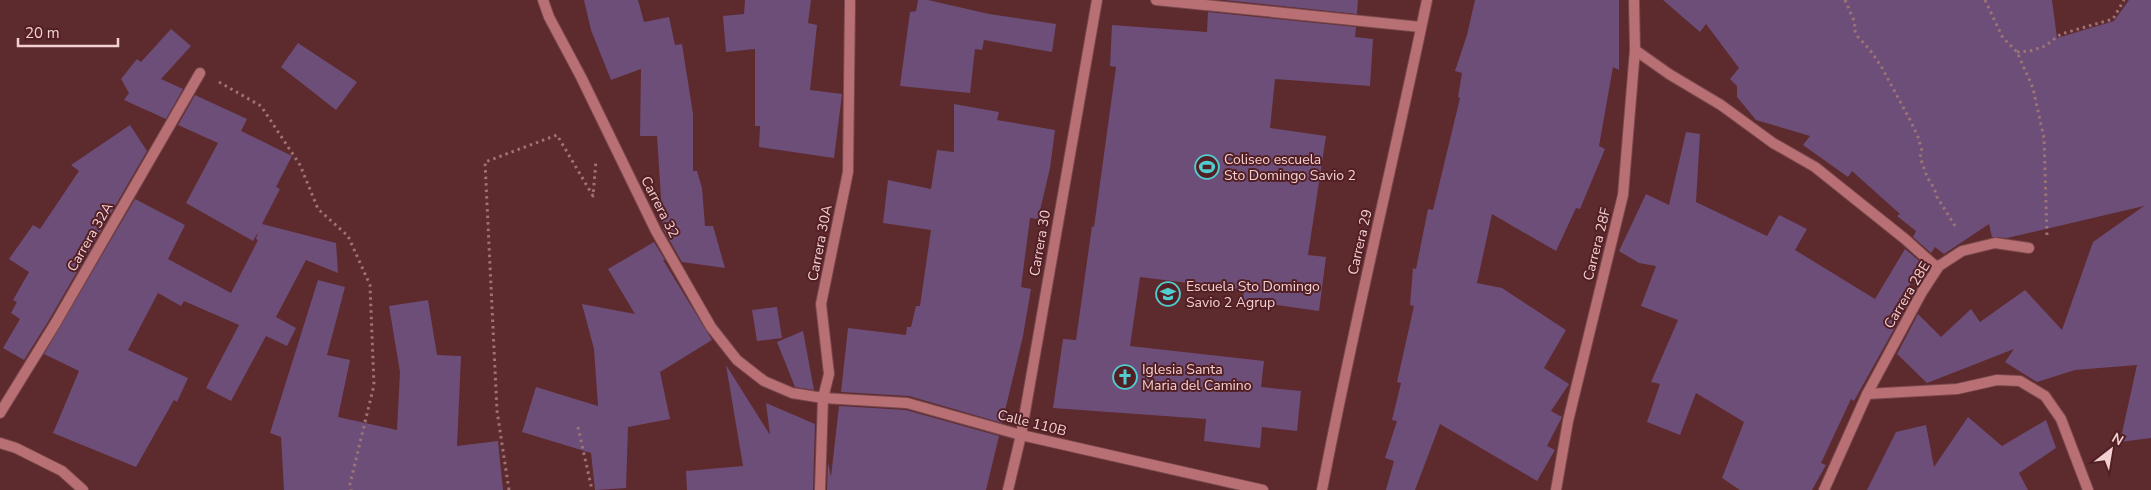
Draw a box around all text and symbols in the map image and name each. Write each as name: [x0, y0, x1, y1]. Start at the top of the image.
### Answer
scale bar: [18, 15, 118, 47]
text: 20 m: [25, 23, 60, 43]
place label: Coliseo escuela Sto Domingo Savio 2: [1224, 150, 1356, 185]
sports icon: Coliseo escuela Sto Domingo Savio 2: [1194, 154, 1220, 180]
street label: Carrera 32: [636, 173, 684, 241]
street label: Carrera 32A: [63, 199, 117, 275]
street label: Carrera 30A: [803, 203, 837, 283]
street label: Carrera 28F: [1579, 205, 1615, 282]
street label: Carrera 29: [1343, 207, 1377, 277]
street label: Carrera 30: [1025, 208, 1055, 278]
street label: Carrera 28E: [1880, 258, 1934, 332]
place label: Escuela Sto Domingo Savio 2 Agrup: [1186, 277, 1320, 312]
school or university icon: Escuela Sto Domingo Savio 2 Agrup: [1155, 281, 1181, 307]
place label: Iglesia Santa Maria del Camino: [1142, 360, 1252, 395]
church icon: Iglesia Santa Maria del Camino: [1112, 364, 1138, 390]
street label: Calle 110B: [995, 405, 1069, 441]
north arrow: [2086, 425, 2136, 475]
text: N: [2108, 428, 2127, 450]

